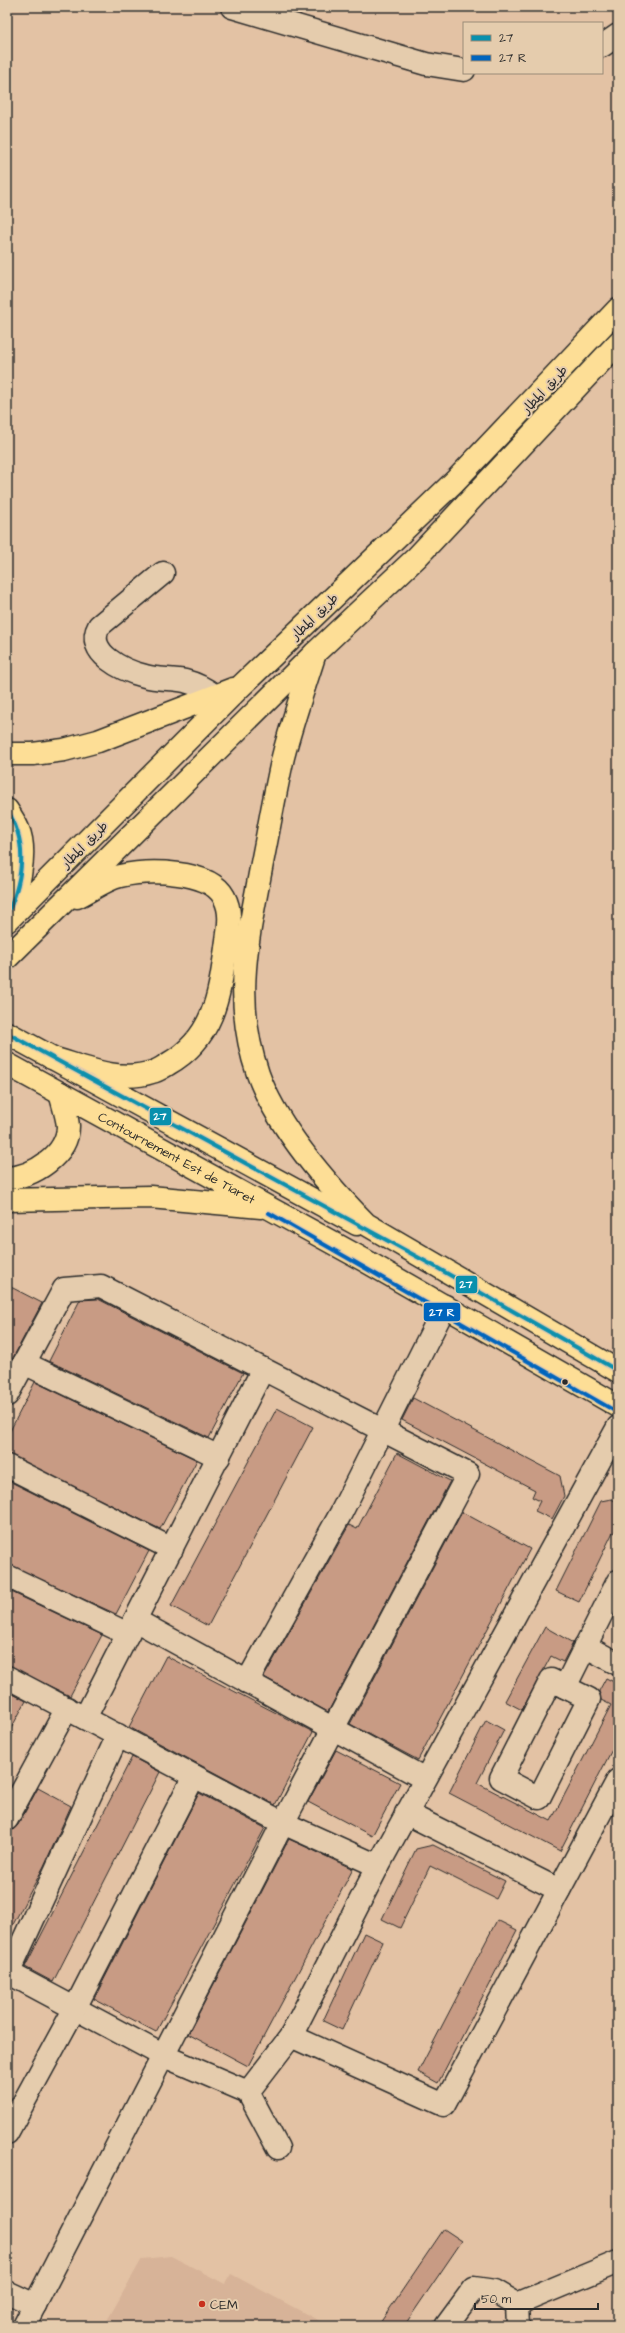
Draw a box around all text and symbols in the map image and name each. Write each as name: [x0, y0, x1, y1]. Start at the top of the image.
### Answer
legend: [463, 22, 603, 74]
text: 27: [499, 30, 514, 47]
text: 27 R: [499, 50, 527, 67]
street label: طريق المطار: [517, 362, 572, 418]
street label: طريق المطار: [286, 589, 342, 645]
street label: طريق المطار: [57, 817, 112, 873]
line badge: 27: [149, 1107, 172, 1126]
street label: Contournement Est de Tiaret: [95, 1108, 259, 1209]
text: 27: [152, 1109, 167, 1124]
line badge: 27: [455, 1275, 478, 1294]
text: 27: [458, 1277, 473, 1292]
line badge: 27 R: [423, 1302, 461, 1322]
text: 27 R: [428, 1305, 455, 1320]
unlabelled marker: [560, 1377, 570, 1387]
scale bar: [475, 2285, 598, 2311]
text: 50 m: [481, 2291, 512, 2308]
place label: CEM: [210, 2296, 238, 2314]
marker: CEM: [197, 2299, 207, 2309]

